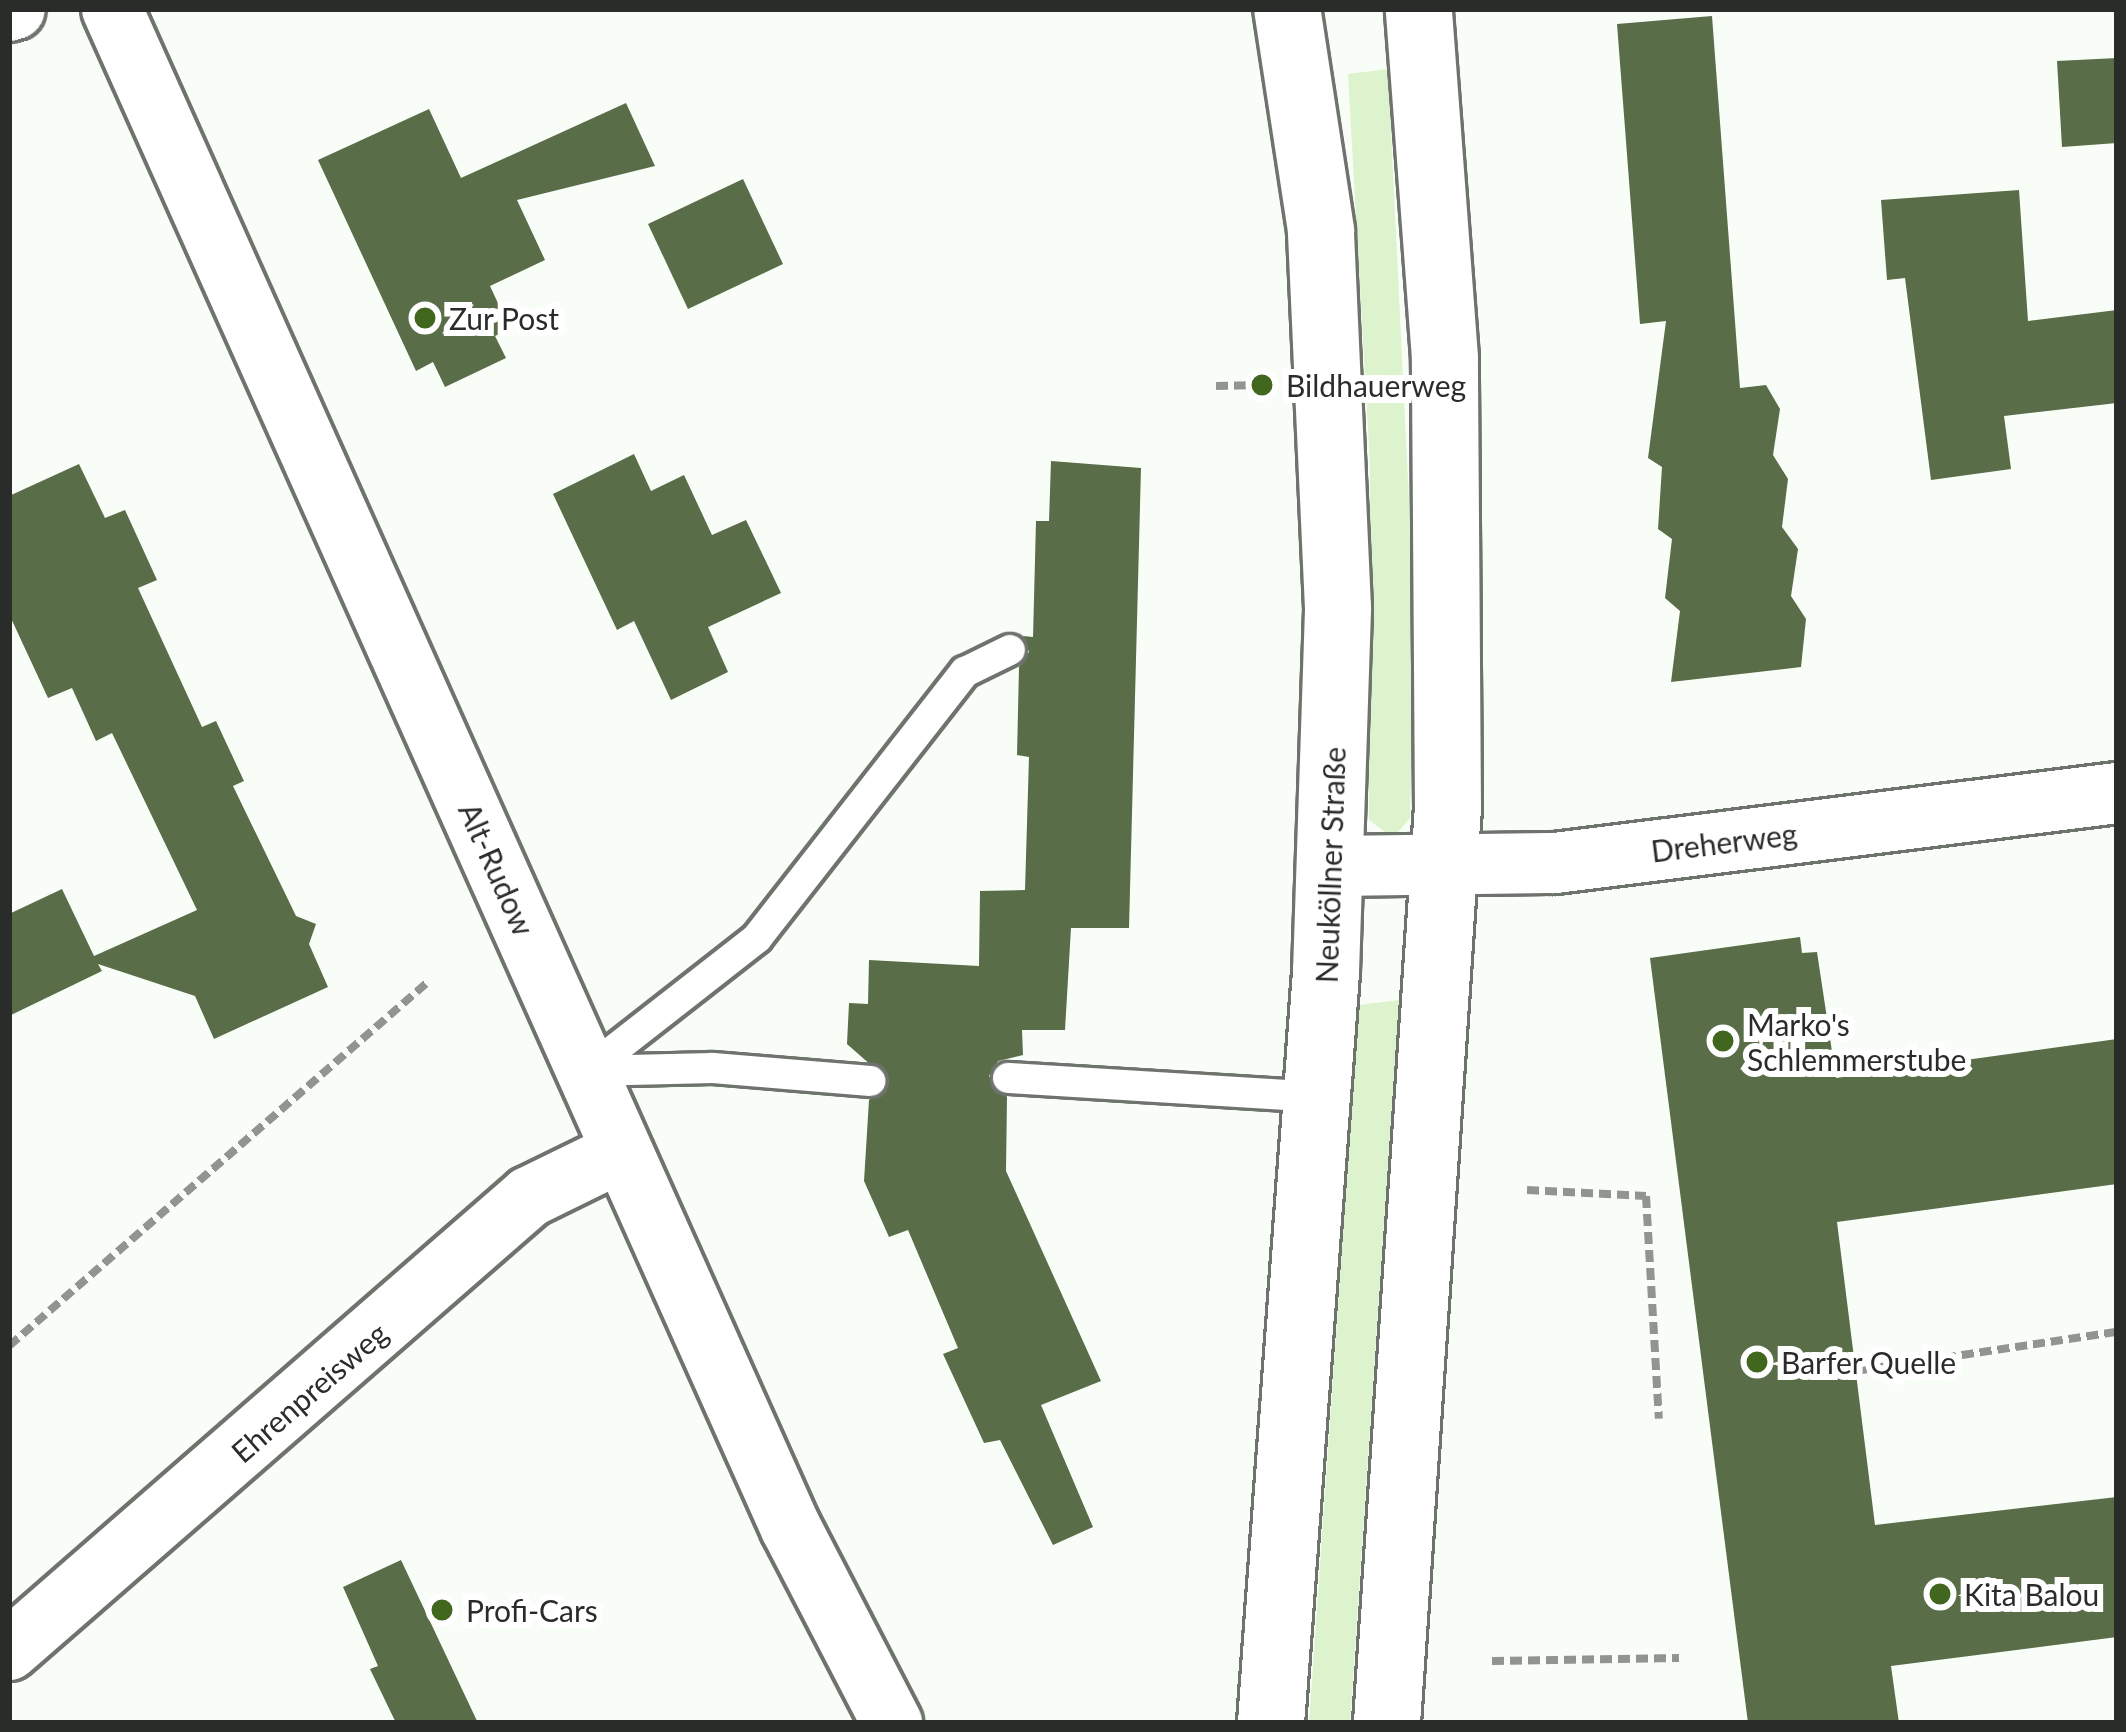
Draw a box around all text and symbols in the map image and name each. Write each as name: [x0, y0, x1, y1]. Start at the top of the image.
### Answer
place label: Zur Post: [449, 300, 560, 336]
marker: Zur Post: [412, 305, 438, 331]
place label: Bildhauerweg: [1286, 367, 1466, 403]
marker: Bildhauerweg: [1249, 372, 1275, 398]
street label: Neuköllner Straße: [1308, 746, 1352, 984]
street label: Alt-Rudow: [452, 797, 542, 941]
street label: Dreherweg: [1649, 815, 1799, 869]
place label: Marko's Schlemmerstube: [1747, 1006, 1966, 1076]
marker: Marko's Schlemmerstube: [1710, 1028, 1736, 1054]
street label: Ehrenpreisweg: [224, 1315, 394, 1469]
place label: Barfer Quelle: [1781, 1344, 1957, 1380]
marker: Barfer Quelle: [1744, 1349, 1770, 1375]
place label: Kita Balou: [1964, 1576, 2099, 1612]
marker: Kita Balou: [1927, 1581, 1953, 1607]
place label: Profi-Cars: [466, 1592, 598, 1628]
marker: Profi-Cars: [429, 1597, 455, 1623]

